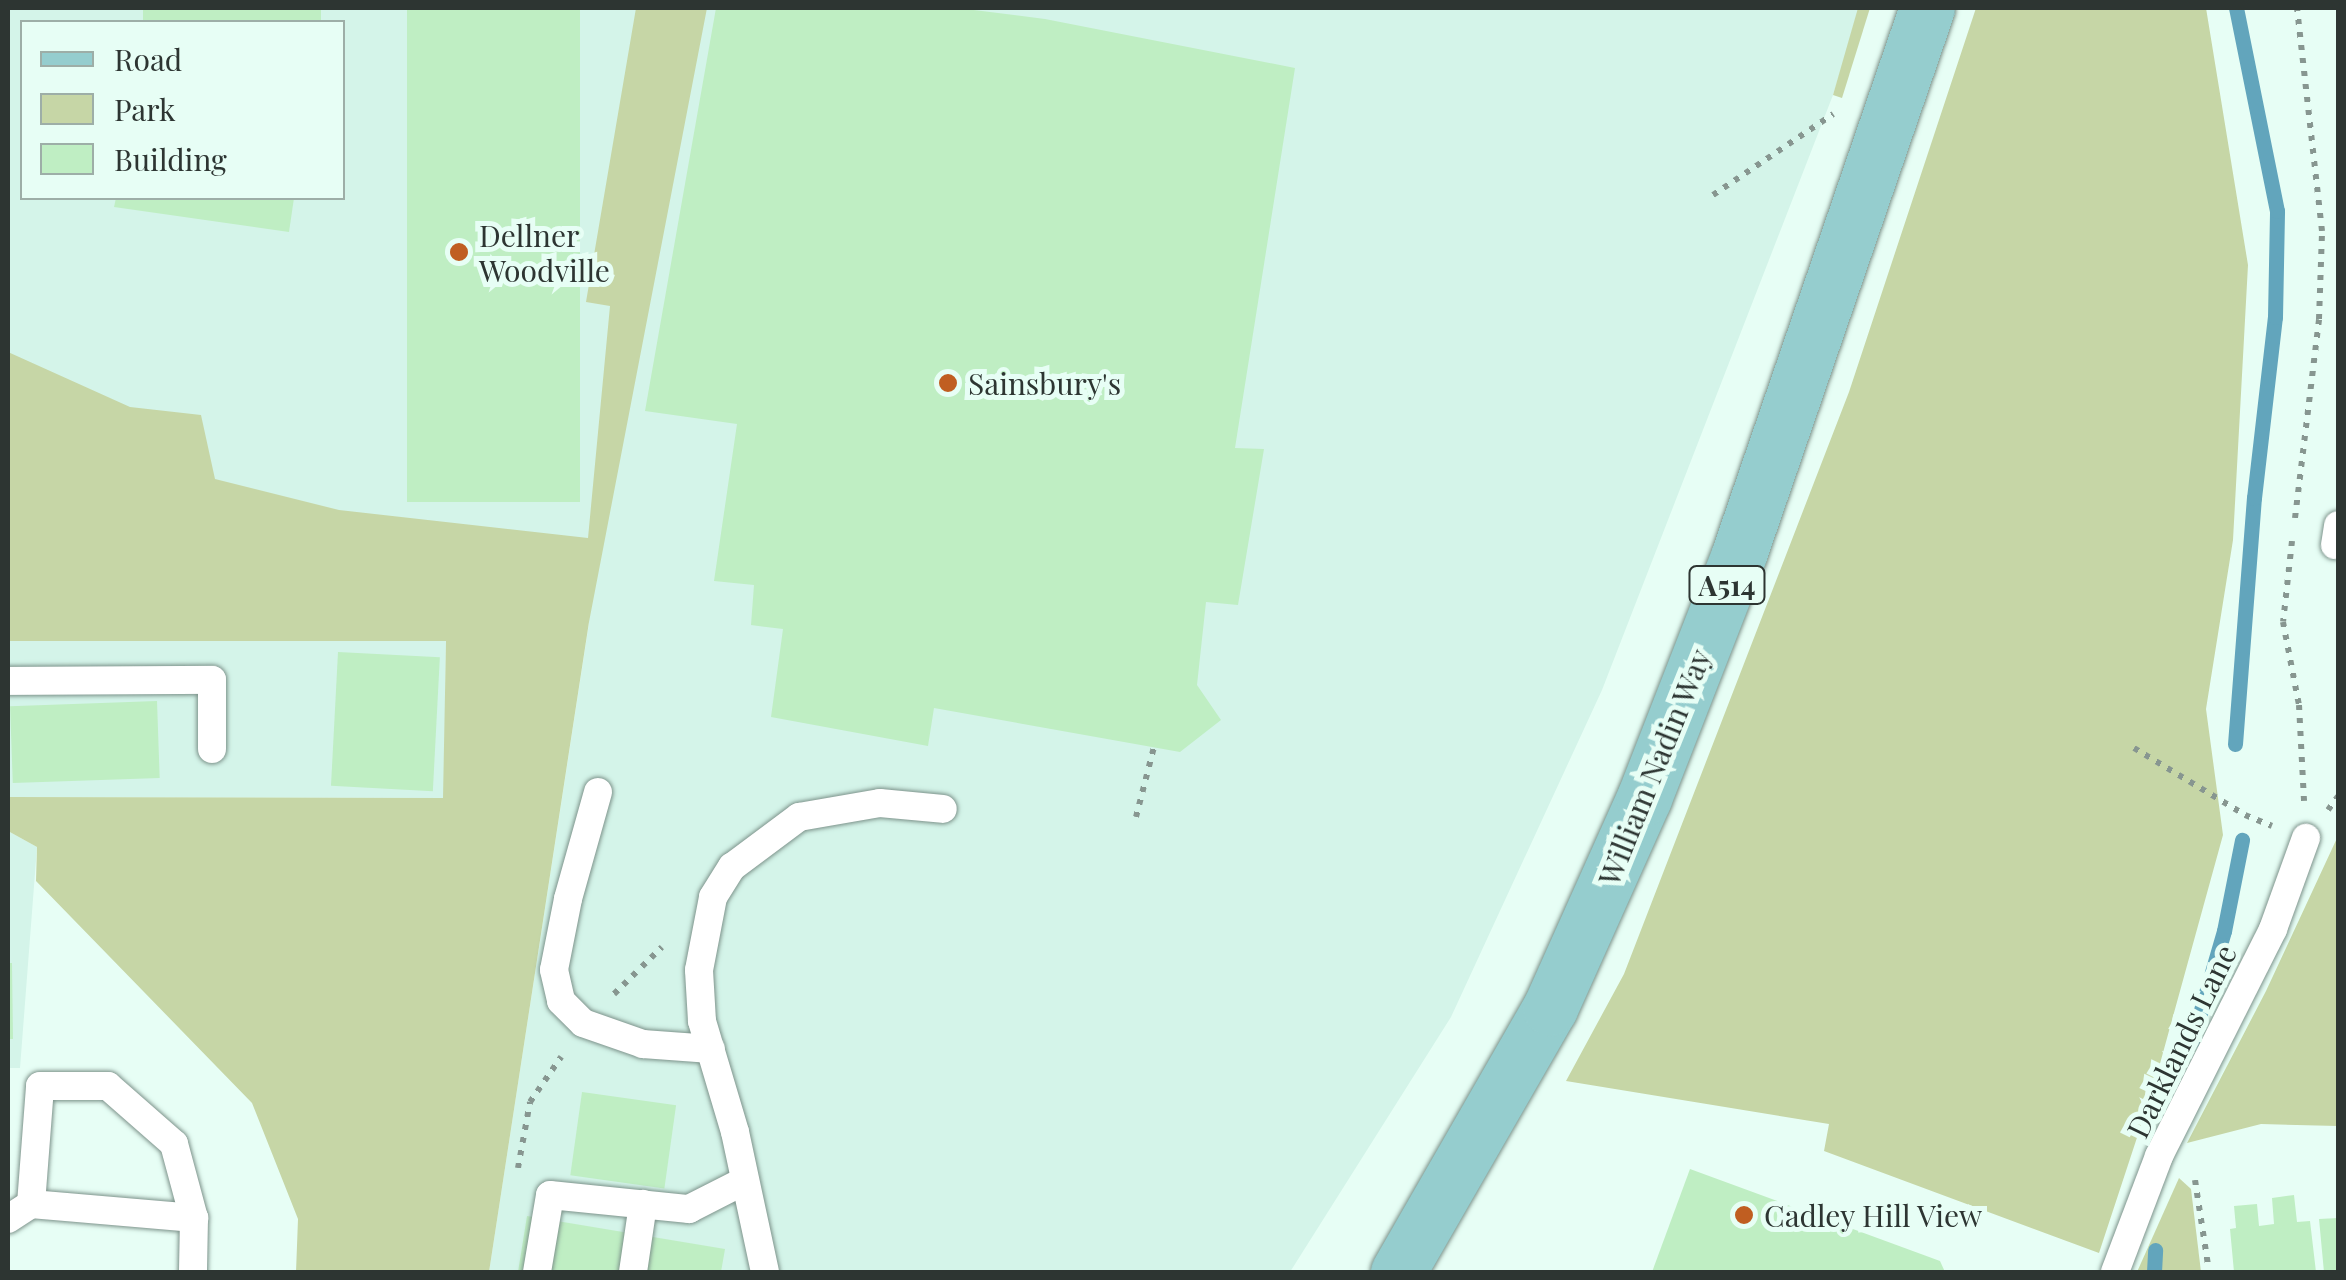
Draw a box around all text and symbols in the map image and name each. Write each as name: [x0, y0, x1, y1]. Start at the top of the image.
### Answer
legend: [20, 20, 345, 200]
text: Road: [114, 39, 182, 79]
text: Park: [114, 89, 176, 129]
text: Building: [114, 139, 227, 179]
place label: Dellner Woodville: [479, 217, 610, 288]
marker: Dellner Woodville: [448, 241, 470, 263]
place label: Sainsbury's: [968, 365, 1121, 401]
marker: Sainsbury's: [937, 372, 959, 394]
road number: A514: [1687, 562, 1767, 608]
street label: William Nadin Way: [1590, 643, 1718, 891]
street label: Darklands Lane: [2119, 939, 2243, 1143]
place label: Cadley Hill View: [1764, 1197, 1984, 1233]
marker: Cadley Hill View: [1733, 1204, 1755, 1226]

